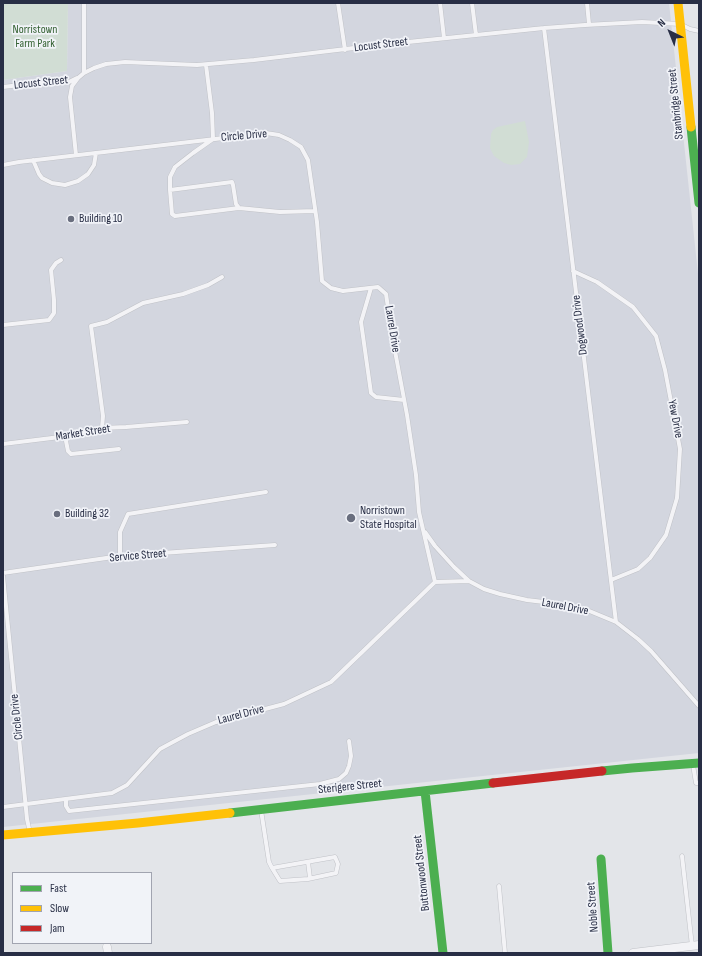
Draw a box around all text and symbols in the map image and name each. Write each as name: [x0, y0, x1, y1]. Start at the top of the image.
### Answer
north arrow: [650, 12, 690, 52]
text: N: [655, 16, 668, 30]
park label: Norristown Farm Park: [13, 23, 57, 51]
street label: Locust Street: [353, 35, 409, 55]
street label: Stanbridge Street: [665, 68, 687, 140]
street label: Locust Street: [13, 73, 69, 93]
street label: Circle Drive: [220, 127, 268, 145]
place label: Building 10: [79, 212, 122, 226]
marker: Building 10: [66, 214, 76, 224]
street label: Dogwood Drive: [569, 294, 591, 356]
street label: Laurel Drive: [381, 305, 403, 353]
street label: Yew Drive: [664, 399, 686, 439]
street label: Market Street: [55, 422, 111, 444]
place label: Norristown State Hospital: [360, 504, 417, 532]
place label: Building 32: [65, 507, 109, 521]
marker: Building 32: [52, 509, 62, 519]
marker: Norristown State Hospital: [345, 512, 357, 524]
street label: Service Street: [109, 546, 167, 566]
street label: Laurel Drive: [540, 595, 590, 619]
street label: Circle Drive: [7, 693, 27, 741]
street label: Laurel Drive: [216, 702, 266, 728]
street label: Sterigere Street: [317, 776, 383, 798]
street label: Buttonwood Street: [411, 834, 433, 912]
legend: [12, 872, 152, 944]
text: Fast: [50, 881, 67, 896]
street label: Noble Street: [584, 881, 602, 933]
text: Slow: [50, 901, 69, 916]
text: Jam: [50, 921, 65, 936]

